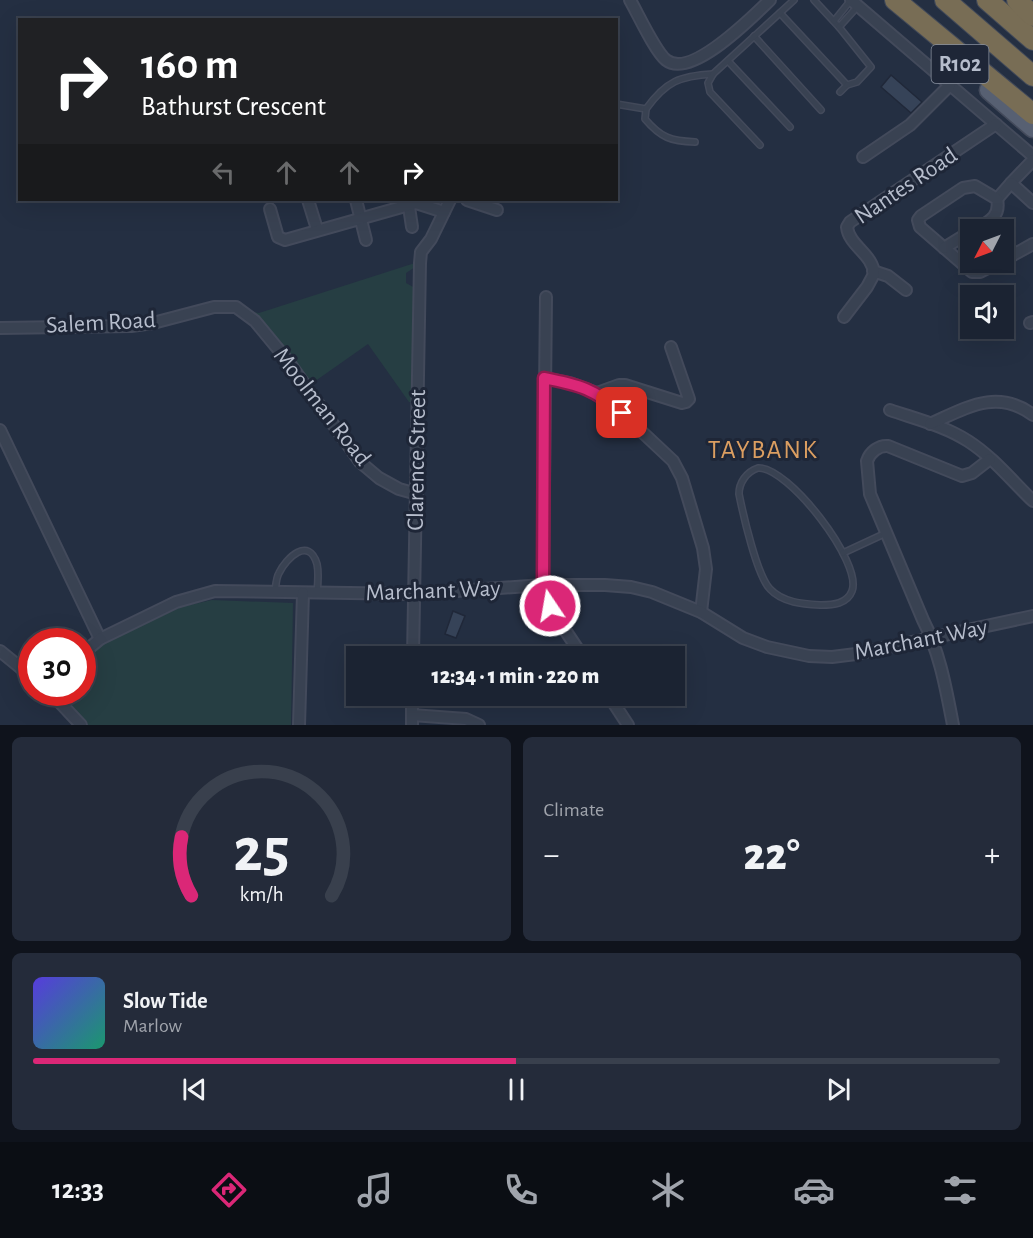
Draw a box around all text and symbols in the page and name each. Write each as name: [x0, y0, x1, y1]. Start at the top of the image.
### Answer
icon: right: [42, 42, 120, 120]
text: 160 m: [141, 44, 239, 86]
road number: R102: [932, 45, 988, 83]
text: Bathurst Crescent: [141, 93, 326, 120]
street label: Nantes Road: [850, 143, 962, 229]
icon: left: [207, 156, 240, 189]
icon: ahead: [270, 156, 303, 189]
icon: ahead: [333, 156, 366, 189]
icon: right: [396, 156, 429, 189]
north arrow: [960, 219, 1014, 273]
map controls: [960, 219, 1014, 339]
button: sound: [960, 285, 1014, 339]
street label: Salem Road: [46, 308, 156, 338]
street label: Moolman Road: [269, 344, 375, 470]
pin: [596, 387, 647, 438]
street label: Clarence Street: [404, 389, 430, 531]
icon: arrive: [605, 396, 638, 429]
district label: TAYBANK: [708, 437, 818, 463]
position arrow: [518, 574, 582, 638]
street label: Marchant Way: [365, 577, 501, 605]
street label: Marchant Way: [852, 615, 990, 665]
speed limit sign: 30: [18, 628, 96, 706]
text: 12:34 · 1 min · 220 m: [432, 665, 599, 687]
text: Climate: [544, 800, 604, 820]
text: 25: [233, 820, 289, 882]
text: 22°: [744, 833, 800, 878]
text: −: [544, 839, 559, 872]
text: +: [984, 839, 1000, 872]
text: km/h: [239, 884, 283, 905]
text: Slow Tide: [123, 990, 208, 1012]
text: Marlow: [123, 1016, 182, 1036]
icon: previous: [178, 1073, 211, 1106]
icon: pause: [500, 1073, 533, 1106]
icon: next: [822, 1073, 855, 1106]
icon: directions: [208, 1169, 250, 1211]
icon: music: [354, 1169, 396, 1211]
icon: phone: [500, 1169, 542, 1211]
icon: climate: [647, 1169, 689, 1211]
icon: car: [793, 1169, 835, 1211]
icon: filters: [939, 1169, 981, 1211]
text: 12:33: [52, 1176, 104, 1203]

